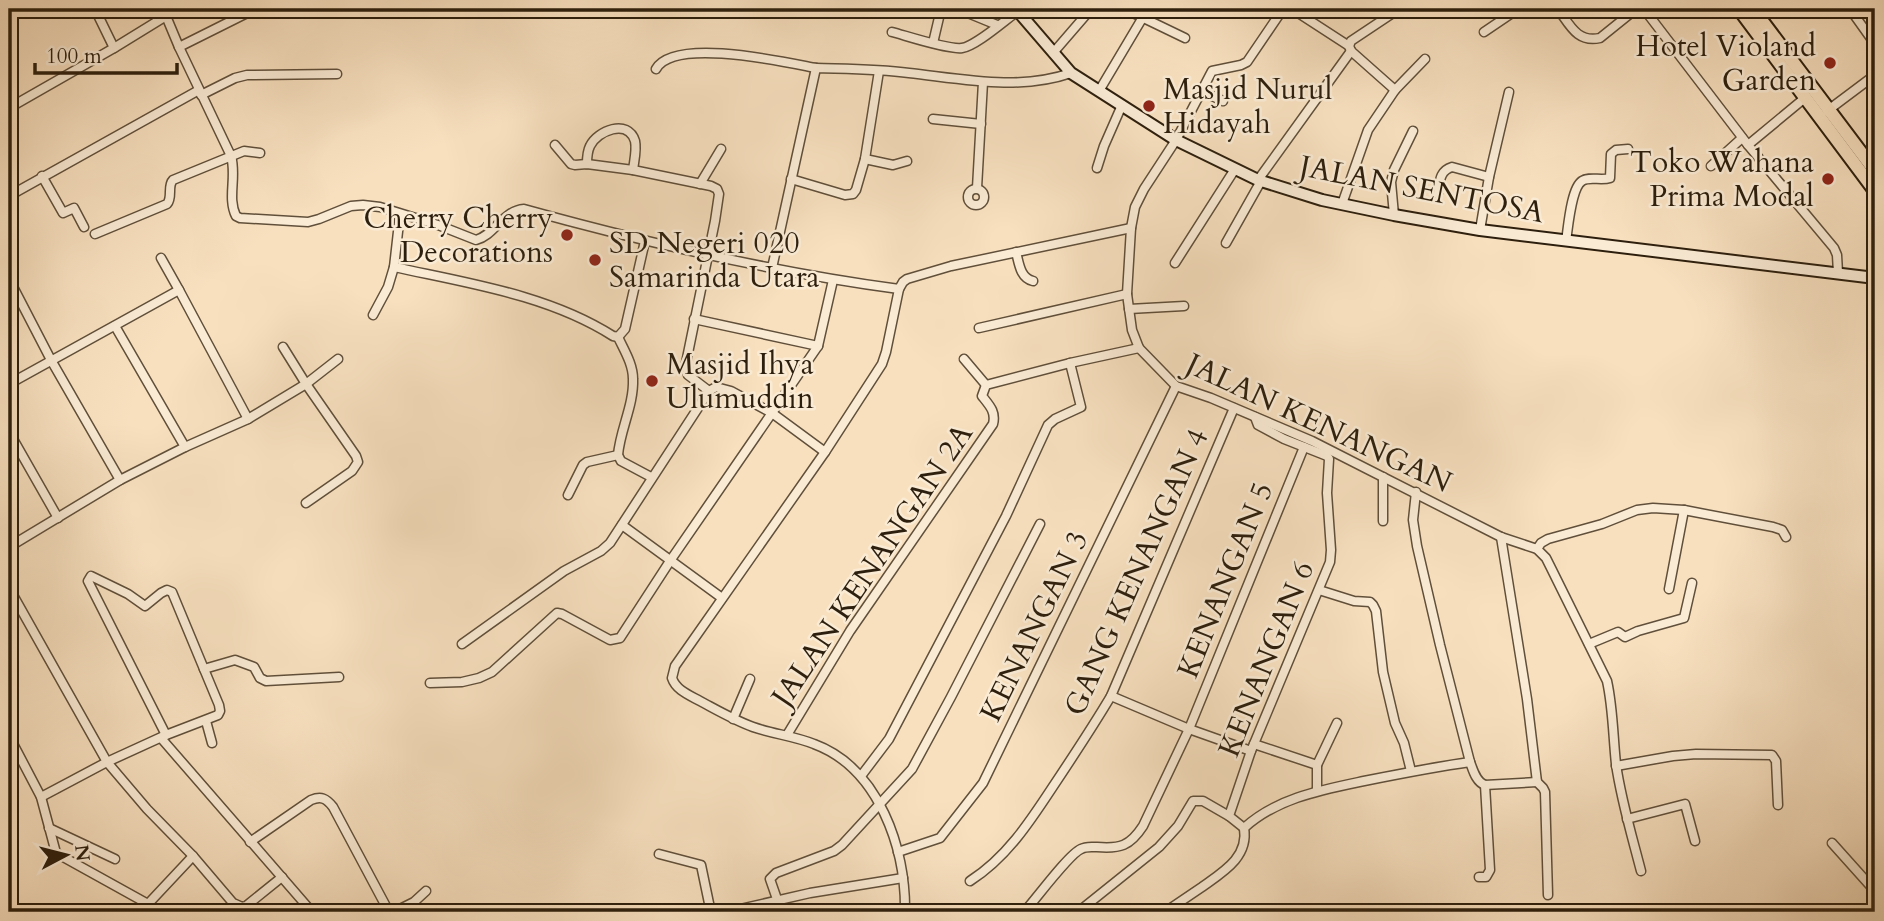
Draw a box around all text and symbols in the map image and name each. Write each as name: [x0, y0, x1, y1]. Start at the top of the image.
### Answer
place label: Hotel Violand Garden: [1636, 26, 1816, 101]
scale bar: [35, 32, 177, 76]
text: 100 m: [46, 42, 102, 71]
marker: Hotel Violand Garden: [1822, 55, 1838, 71]
place label: Masjid Nurul Hidayah: [1163, 69, 1333, 144]
marker: Masjid Nurul Hidayah: [1141, 98, 1157, 114]
place label: Toko Wahana Prima Modal: [1630, 142, 1814, 217]
street label: JALAN SENTOSA: [1292, 145, 1548, 233]
marker: Toko Wahana Prima Modal: [1820, 171, 1836, 187]
place label: Cherry Cherry Decorations: [363, 198, 553, 273]
place label: SD Negeri 020 Samarinda Utara: [609, 223, 820, 298]
marker: Cherry Cherry Decorations: [559, 227, 575, 243]
marker: SD Negeri 020 Samarinda Utara: [587, 252, 603, 268]
street label: JALAN KENANGAN: [1176, 342, 1459, 503]
place label: Masjid Ihya Ulumuddin: [666, 344, 814, 419]
marker: Masjid Ihya Ulumuddin: [644, 373, 660, 389]
street label: JALAN KENANGAN 2A: [760, 415, 983, 718]
street label: GANG KENANGAN 4: [1055, 422, 1218, 722]
street label: KENANGAN 5: [1168, 476, 1283, 684]
street label: KENANGAN 3: [971, 524, 1098, 728]
street label: KENANGAN 6: [1209, 555, 1324, 763]
north arrow: [32, 820, 102, 890]
text: N: [68, 843, 96, 863]

